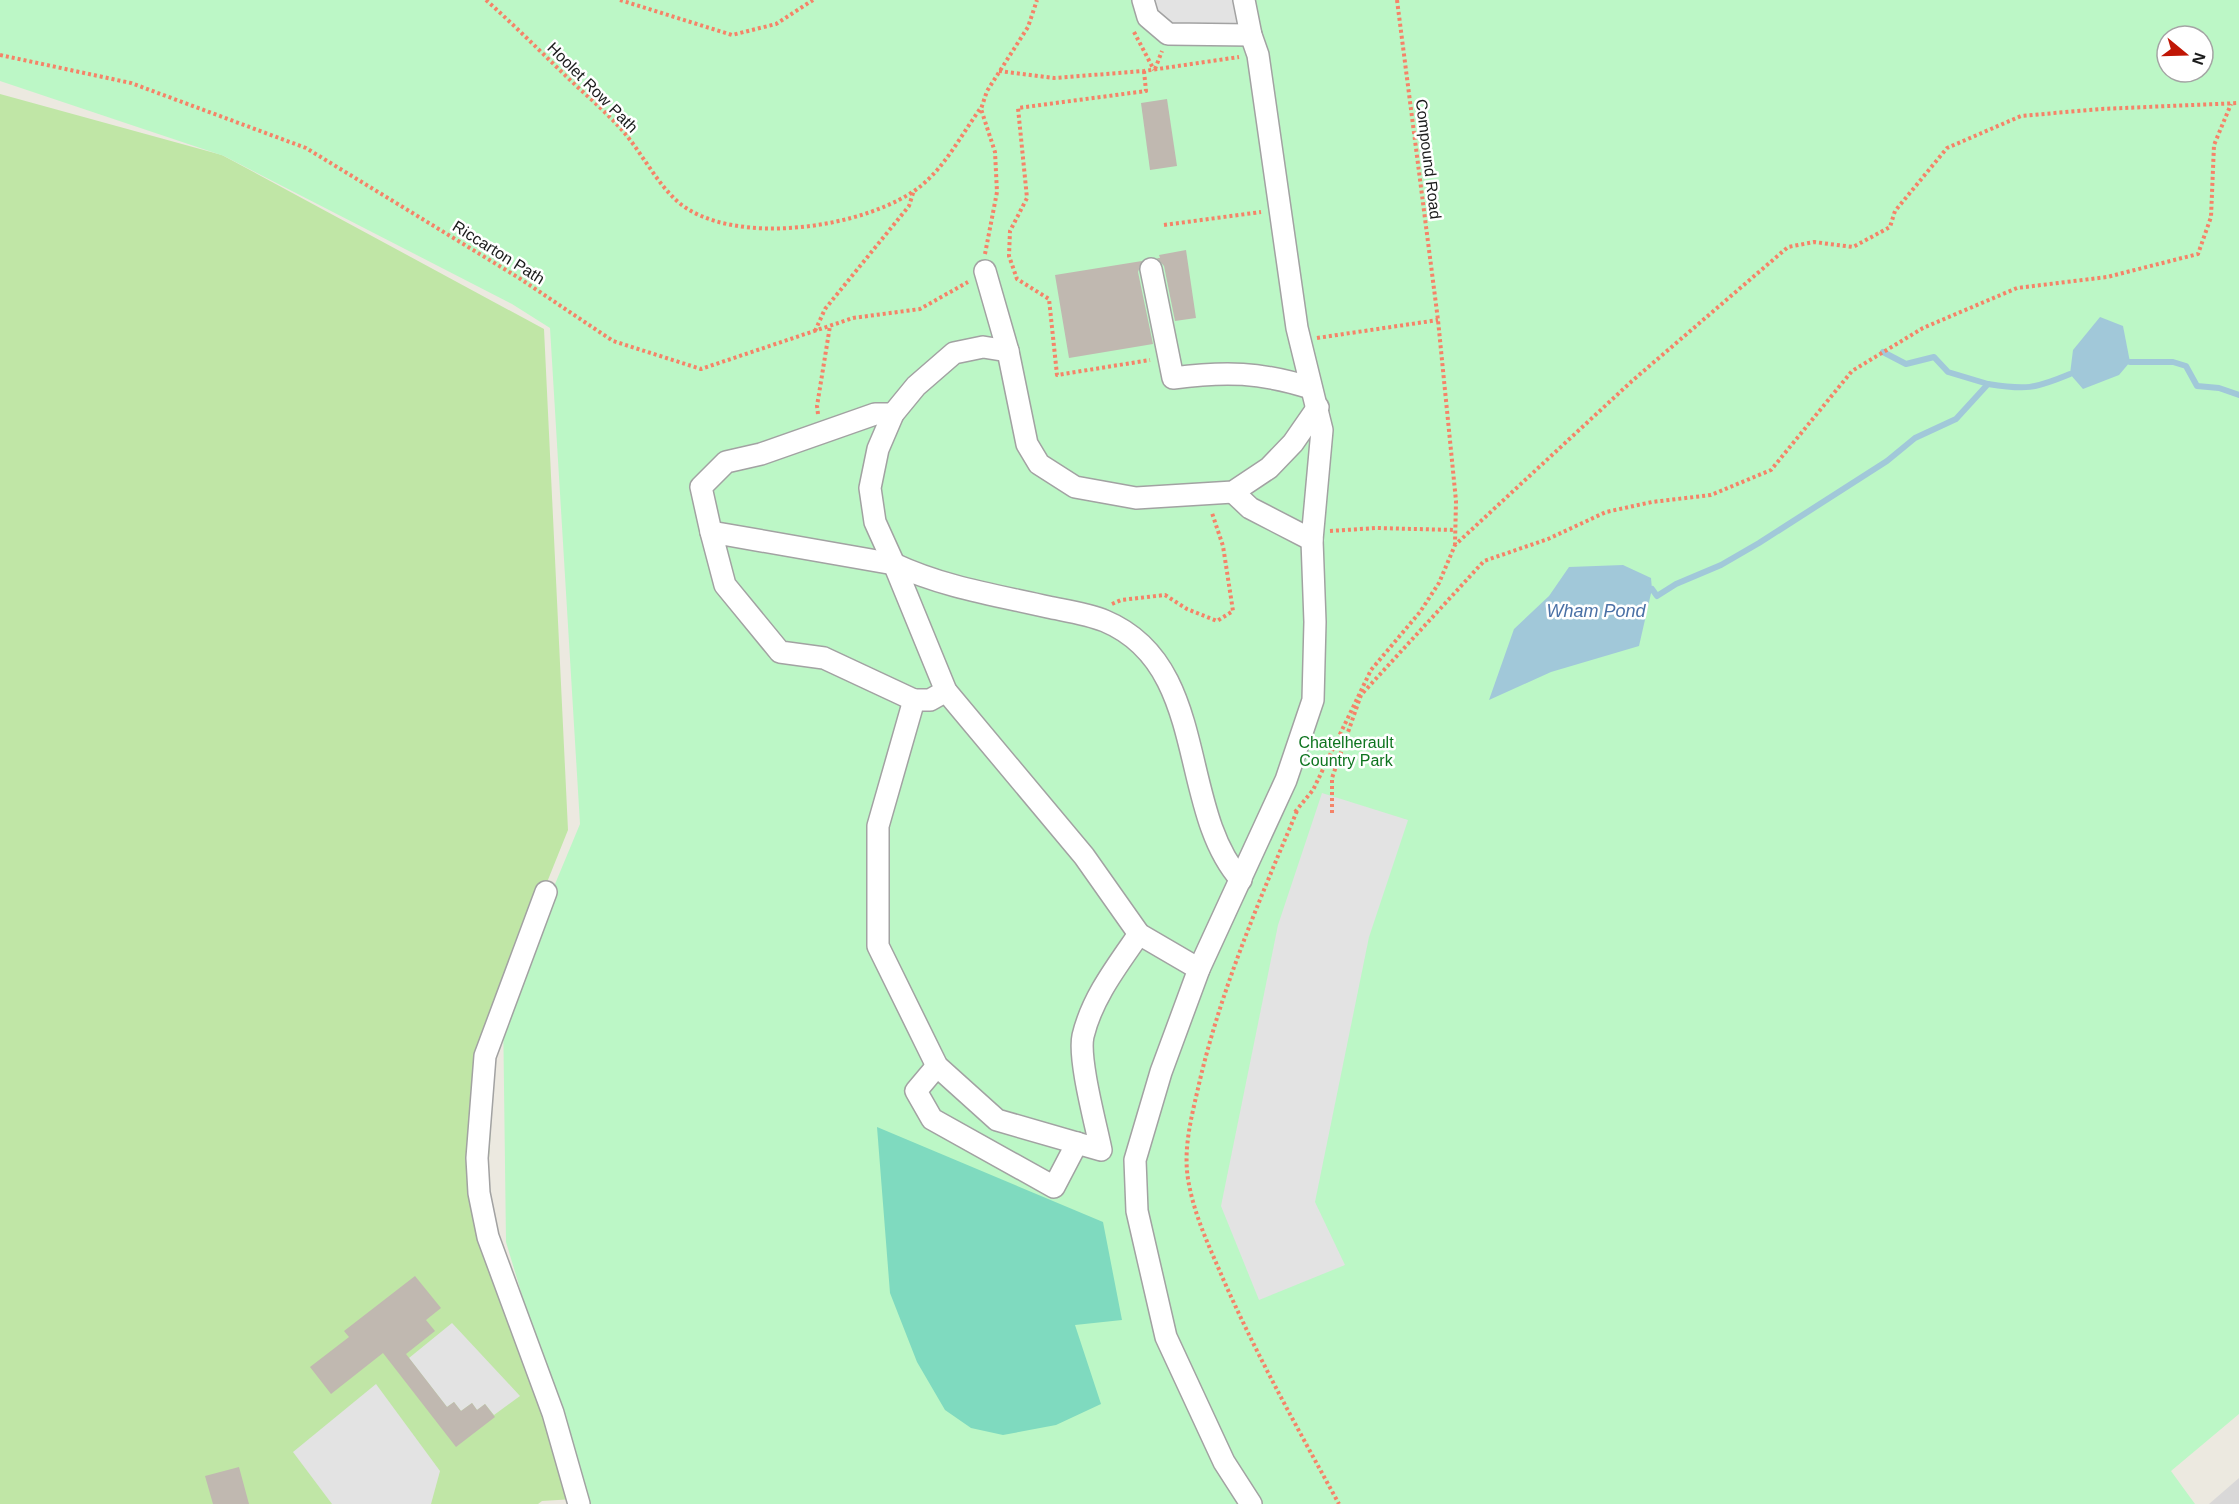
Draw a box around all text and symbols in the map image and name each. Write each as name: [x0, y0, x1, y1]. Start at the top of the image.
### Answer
north arrow: [2155, 24, 2215, 84]
street label: Hoolet Row Path: [544, 39, 641, 136]
text: N: [2189, 50, 2209, 67]
street label: Compound Road: [1413, 98, 1444, 220]
street label: Riccarton Path: [450, 217, 548, 287]
water label: Wham Pond: [1546, 601, 1647, 621]
park label: Chatelherault Country Park: [1298, 734, 1394, 769]

